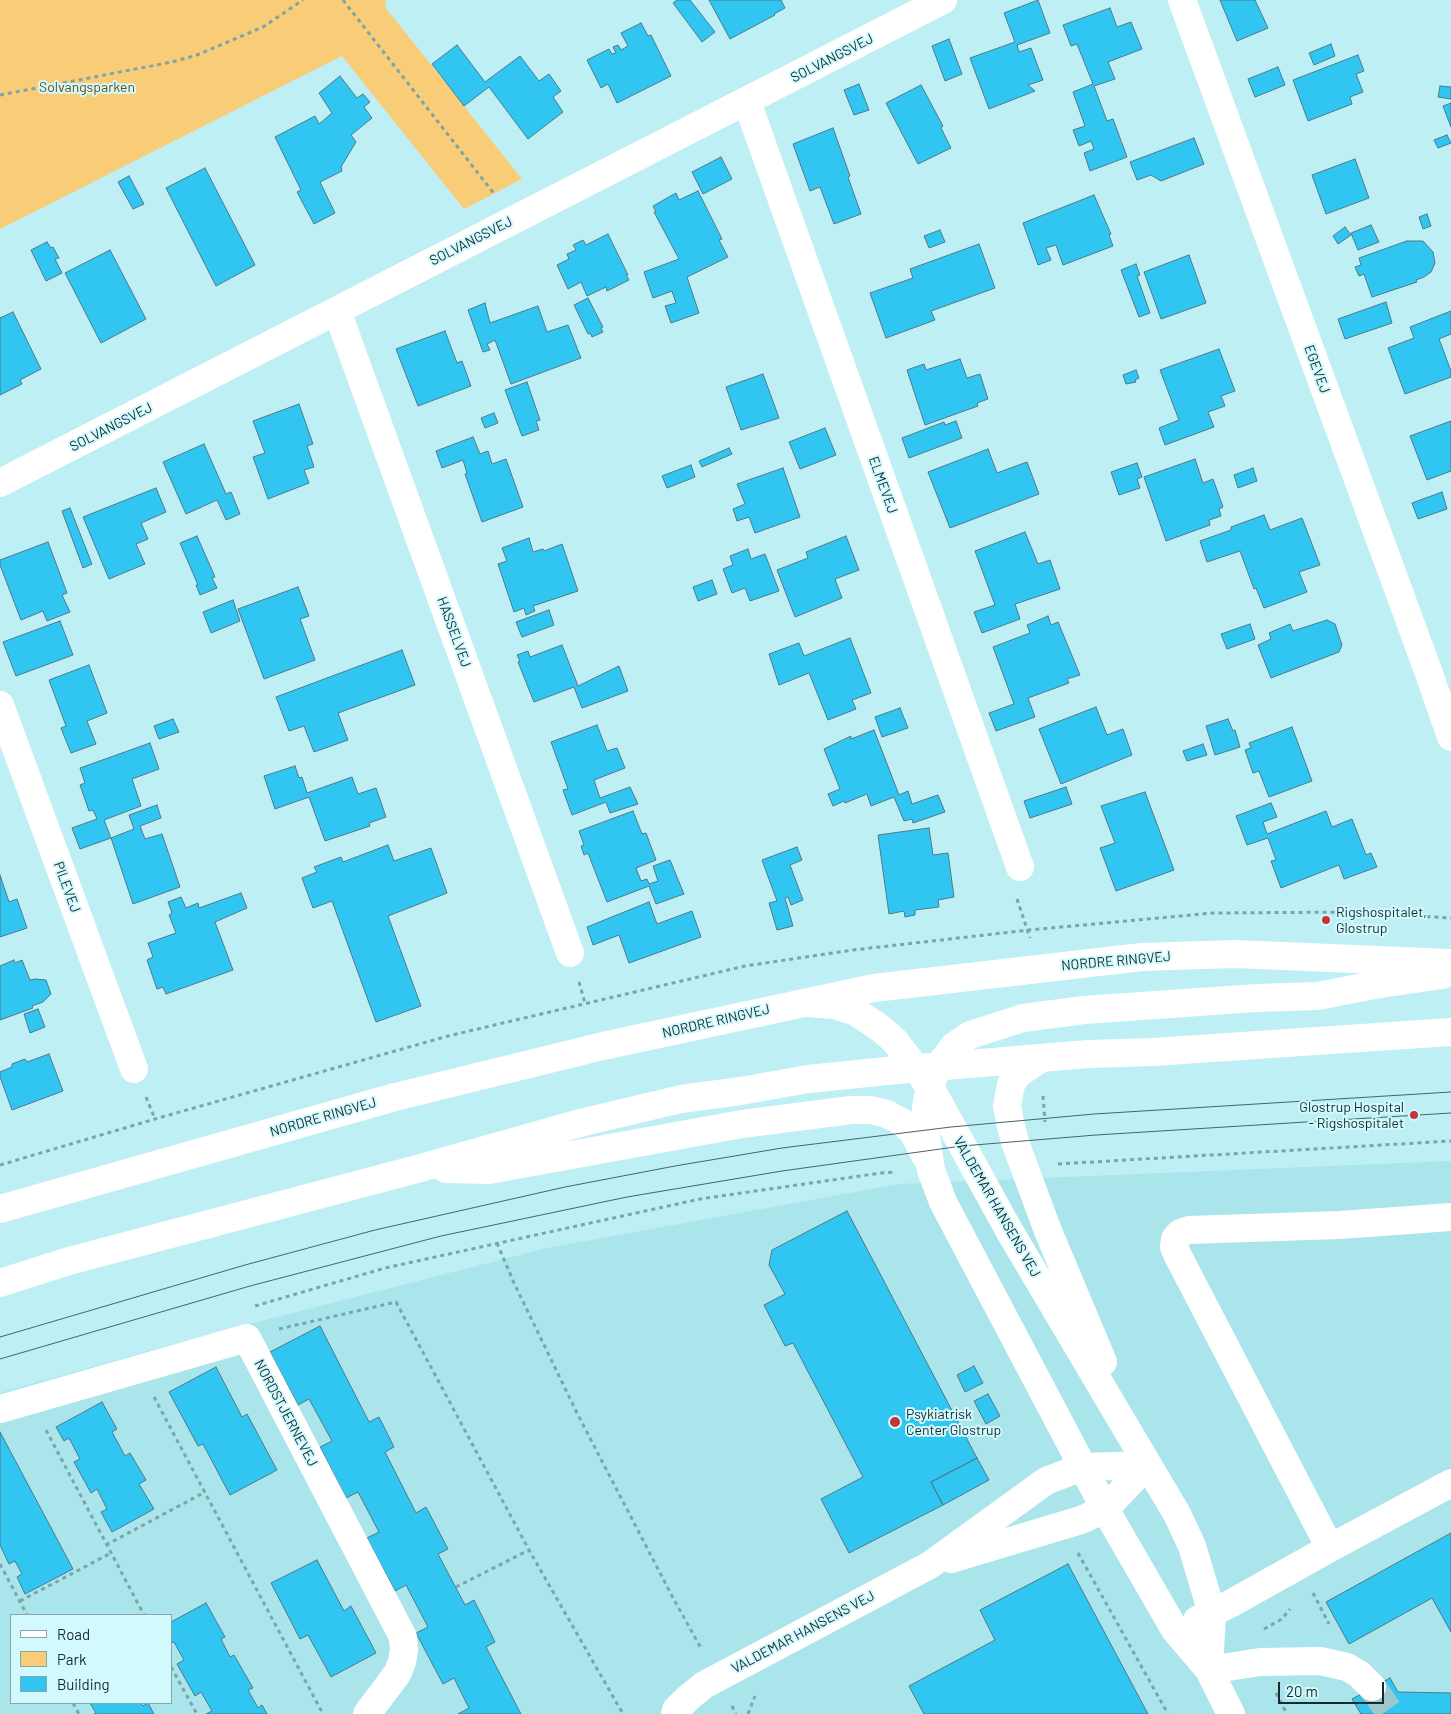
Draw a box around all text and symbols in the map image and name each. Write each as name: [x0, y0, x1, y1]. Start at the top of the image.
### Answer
street label: SOLVANGSVEJ: [788, 30, 876, 86]
park label: Solvangsparken: [39, 79, 135, 95]
street label: SOLVANGSVEJ: [427, 213, 515, 269]
street label: EGEVEJ: [1301, 342, 1333, 396]
street label: SOLVANGSVEJ: [67, 399, 155, 455]
street label: ELMEVEJ: [865, 454, 901, 516]
street label: HASSELVEJ: [433, 594, 475, 670]
street label: PILEVEJ: [50, 859, 84, 915]
place label: Rigshospitalet, Glostrup: [1336, 904, 1427, 936]
marker: Rigshospitalet, Glostrup: [1320, 914, 1332, 926]
street label: NORDRE RINGVEJ: [1060, 948, 1172, 974]
street label: NORDRE RINGVEJ: [661, 1000, 771, 1042]
street label: NORDRE RINGVEJ: [268, 1094, 378, 1140]
place label: Glostrup Hospital - Rigshospitalet: [1299, 1099, 1404, 1132]
marker: Glostrup Hospital - Rigshospitalet: [1408, 1109, 1420, 1121]
street label: VALDEMAR HANSENS VEJ: [950, 1134, 1044, 1280]
street label: NORDSTJERNEVEJ: [251, 1357, 321, 1469]
place label: Psykiatrisk Center Glostrup: [906, 1406, 1001, 1438]
marker: Psykiatrisk Center Glostrup: [888, 1415, 902, 1429]
street label: VALDEMAR HANSENS VEJ: [729, 1587, 877, 1677]
legend: [10, 1614, 172, 1704]
text: Road: [57, 1625, 90, 1643]
text: Park: [57, 1650, 86, 1668]
scale bar: [1281, 1672, 1387, 1704]
text: Building: [57, 1675, 110, 1693]
text: 20 m: [1286, 1682, 1318, 1700]

